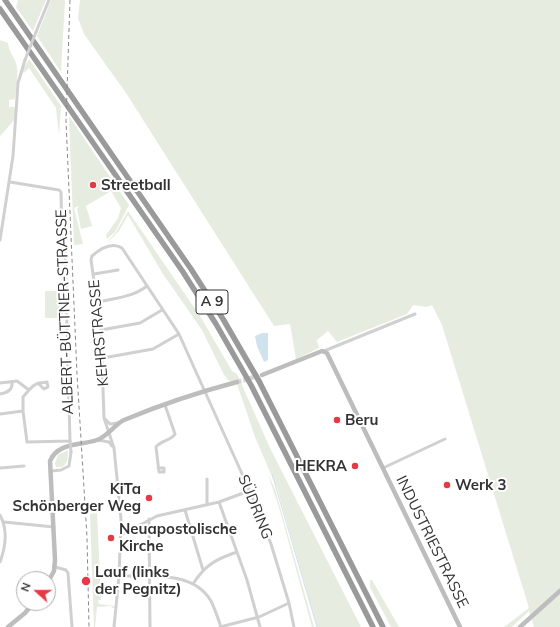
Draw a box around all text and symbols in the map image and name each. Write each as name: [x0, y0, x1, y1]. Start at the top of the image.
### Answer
place label: Streetball: [101, 176, 171, 194]
marker: Streetball: [88, 180, 98, 190]
street label: ALBERT-BÜTTNER-STRASSE: [52, 209, 78, 415]
street label: KEHRSTRASSE: [85, 279, 113, 387]
road number: A 9: [196, 290, 228, 314]
place label: Beru: [345, 411, 378, 429]
marker: Beru: [332, 415, 342, 425]
place label: HEKRA: [295, 457, 347, 475]
marker: HEKRA: [350, 461, 360, 471]
street label: SÜDRING: [234, 472, 276, 542]
street label: INDUSTRIESTRASSE: [392, 473, 472, 611]
place label: Werk 3: [455, 476, 506, 494]
place label: KiTa Schönberger Weg: [13, 480, 141, 515]
marker: Werk 3: [442, 480, 452, 490]
marker: KiTa Schönberger Weg: [144, 493, 154, 503]
place label: Neuapostolische Kirche: [119, 520, 237, 555]
marker: Neuapostolische Kirche: [106, 533, 116, 543]
place label: Lauf (links der Pegnitz): [95, 563, 182, 598]
north arrow: [16, 571, 56, 611]
marker: Lauf (links der Pegnitz): [80, 575, 92, 587]
text: N: [18, 581, 34, 593]

